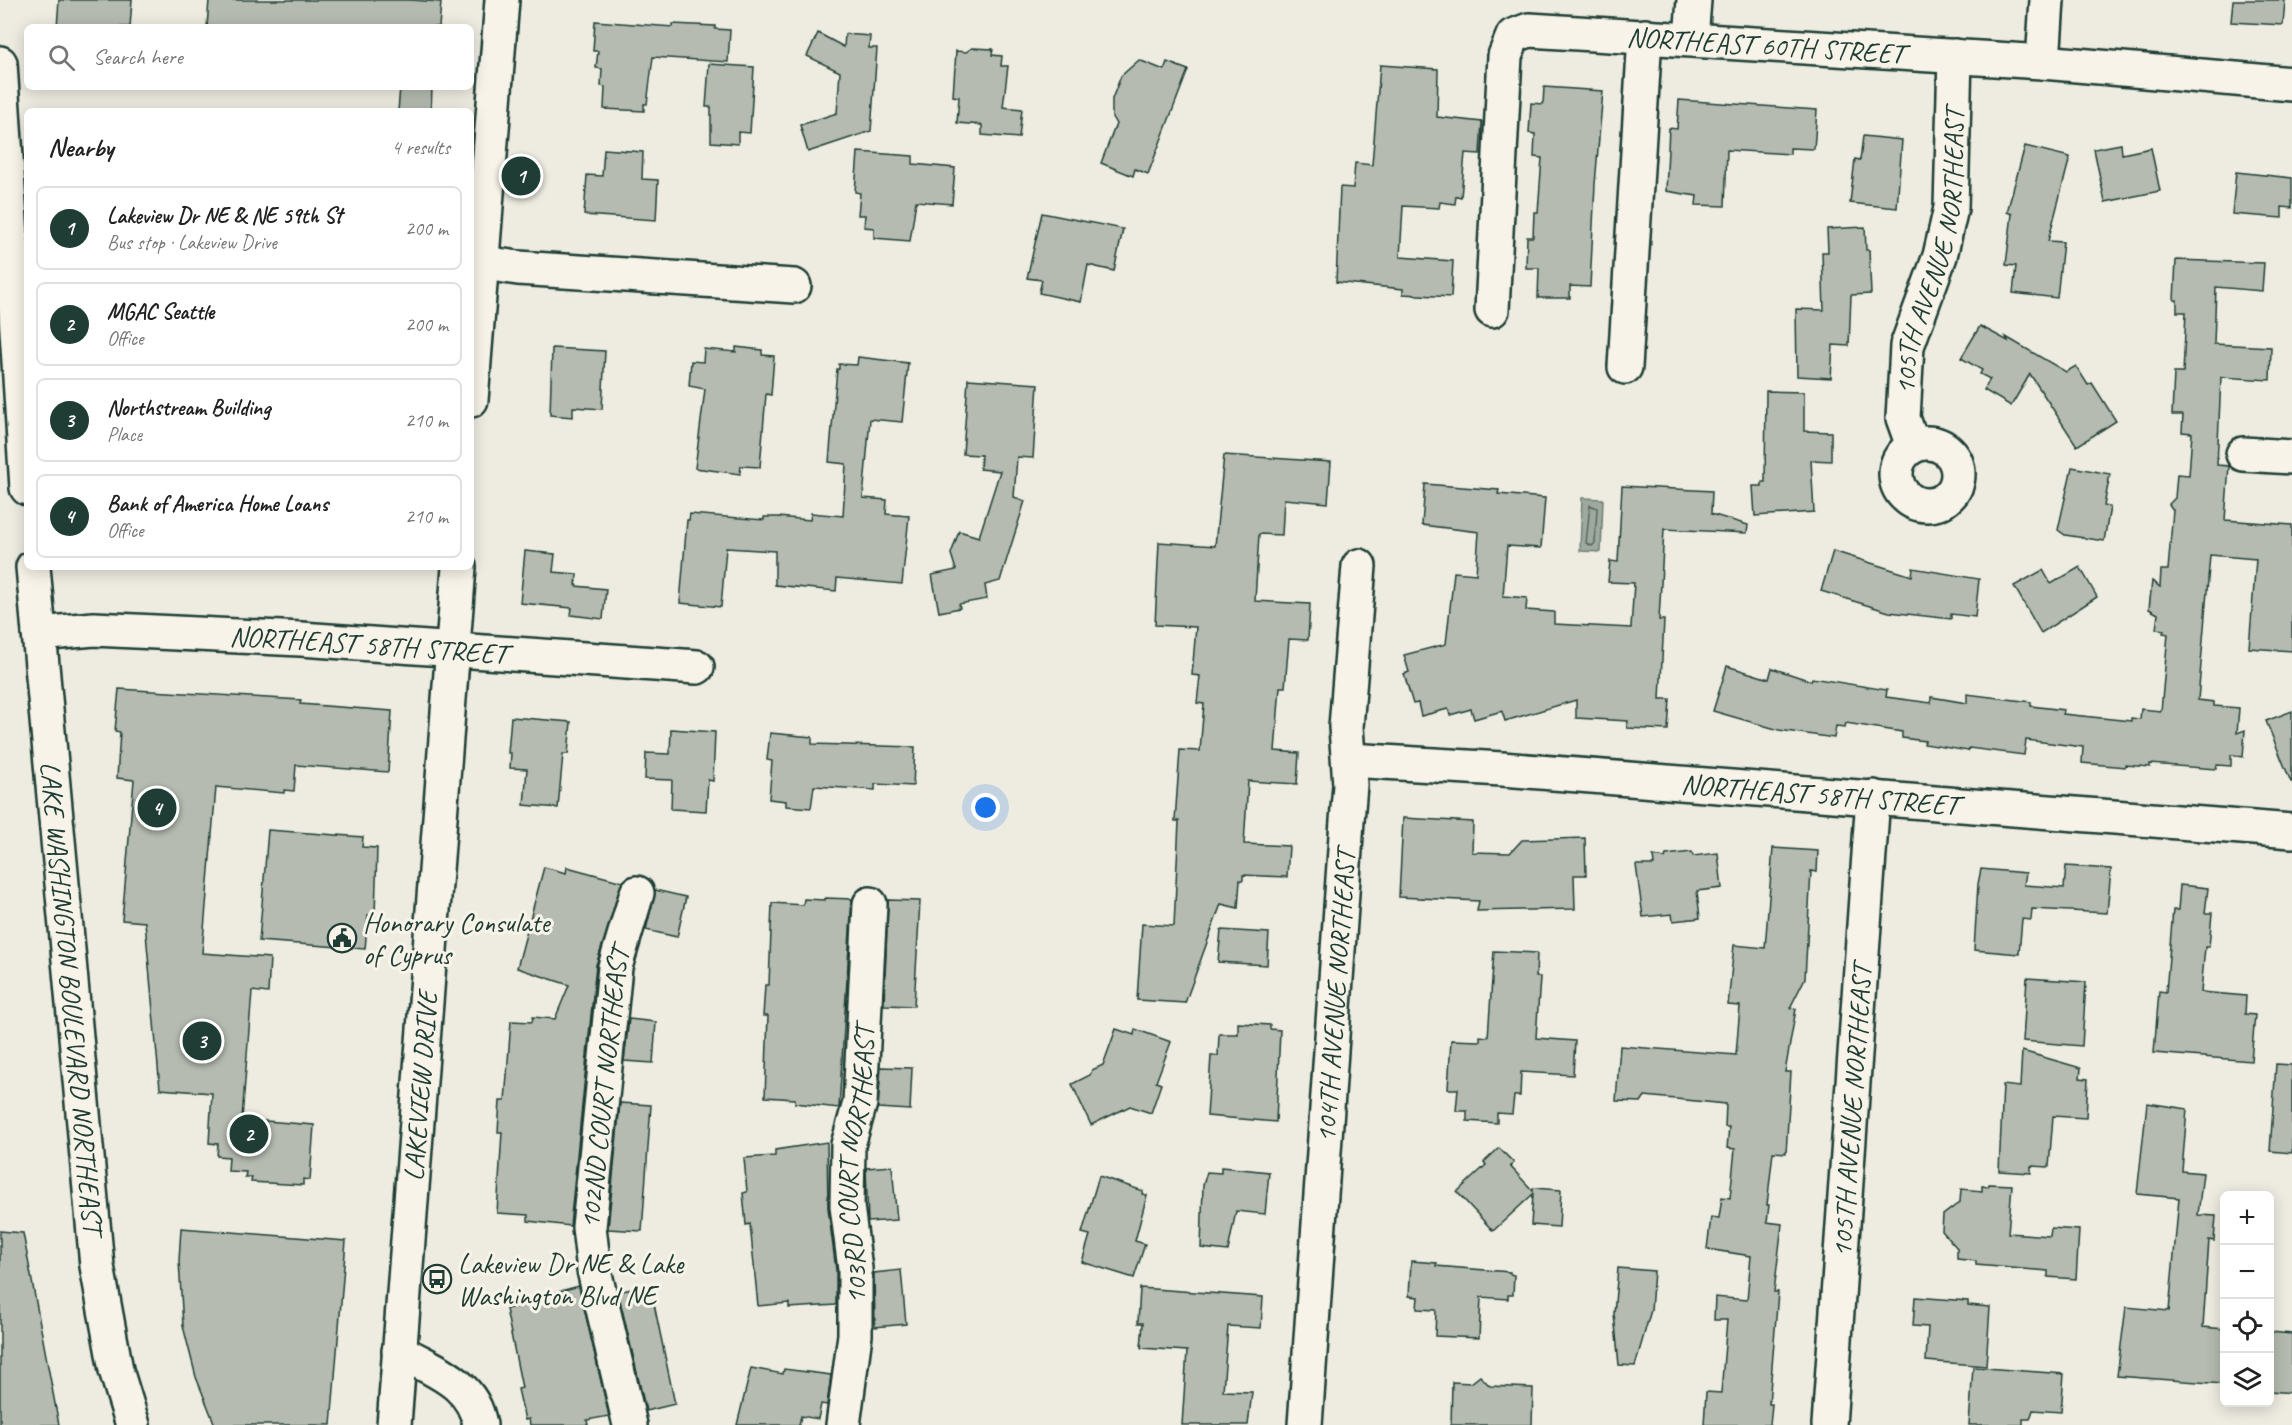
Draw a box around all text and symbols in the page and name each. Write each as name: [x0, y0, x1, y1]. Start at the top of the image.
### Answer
street label: NORTHEAST 60TH STREET: [1626, 19, 1912, 72]
search box: [24, 24, 474, 90]
icon: search: [45, 41, 78, 74]
text: Search here: [93, 43, 183, 71]
street label: 105TH AVENUE NORTHEAST: [1887, 102, 1972, 395]
text: Nearby: [48, 131, 113, 164]
text: 4 results: [391, 135, 450, 160]
pin: 1: [502, 154, 540, 198]
text: Lakeview Dr NE & NE 59th St: [107, 202, 342, 230]
text: 1: [65, 216, 74, 241]
text: 200 m: [405, 216, 448, 241]
text: Bus stop · Lakeview Drive: [107, 230, 277, 255]
text: MGAC Seattle: [107, 298, 214, 326]
text: 2: [65, 312, 74, 337]
text: 200 m: [405, 312, 448, 337]
text: Office: [107, 326, 144, 351]
text: Northstream Building: [107, 394, 270, 422]
text: 3: [65, 408, 74, 433]
text: 210 m: [405, 408, 448, 433]
text: Place: [107, 422, 142, 447]
text: Bank of America Home Loans: [107, 490, 328, 518]
text: 4: [65, 504, 74, 529]
text: 210 m: [405, 504, 448, 529]
text: Office: [107, 518, 144, 543]
street label: NORTHEAST 58TH STREET: [229, 619, 515, 672]
street label: LAKE WASHINGTON BOULEVARD NORTHEAST: [33, 760, 112, 1242]
street label: NORTHEAST 58TH STREET: [1680, 766, 1967, 823]
pin: 4: [138, 786, 176, 830]
your location: [971, 793, 1000, 822]
street label: 104TH AVENUE NORTHEAST: [1308, 843, 1363, 1143]
place label: Honorary Consulate of Cyprus: [363, 905, 551, 972]
public building icon: Honorary Consulate of Cyprus: [326, 922, 358, 954]
street label: 102ND COURT NORTHEAST: [572, 937, 640, 1230]
street label: 105TH AVENUE NORTHEAST: [1824, 957, 1880, 1258]
street label: LAKEVIEW DRIVE: [396, 986, 445, 1182]
pin: 3: [182, 1018, 222, 1064]
street label: 103RD COURT NORTHEAST: [829, 1018, 882, 1304]
pin: 2: [230, 1112, 268, 1156]
map controls: [2220, 1191, 2274, 1407]
button: +: [2220, 1191, 2274, 1245]
button: −: [2220, 1245, 2274, 1299]
place label: Lakeview Dr NE & Lake Washington Blvd NE: [458, 1246, 685, 1313]
bus stop icon: Lakeview Dr NE & Lake Washington Blvd NE: [421, 1263, 453, 1295]
button: locate: [2220, 1299, 2274, 1353]
button: layers: [2220, 1353, 2274, 1407]

